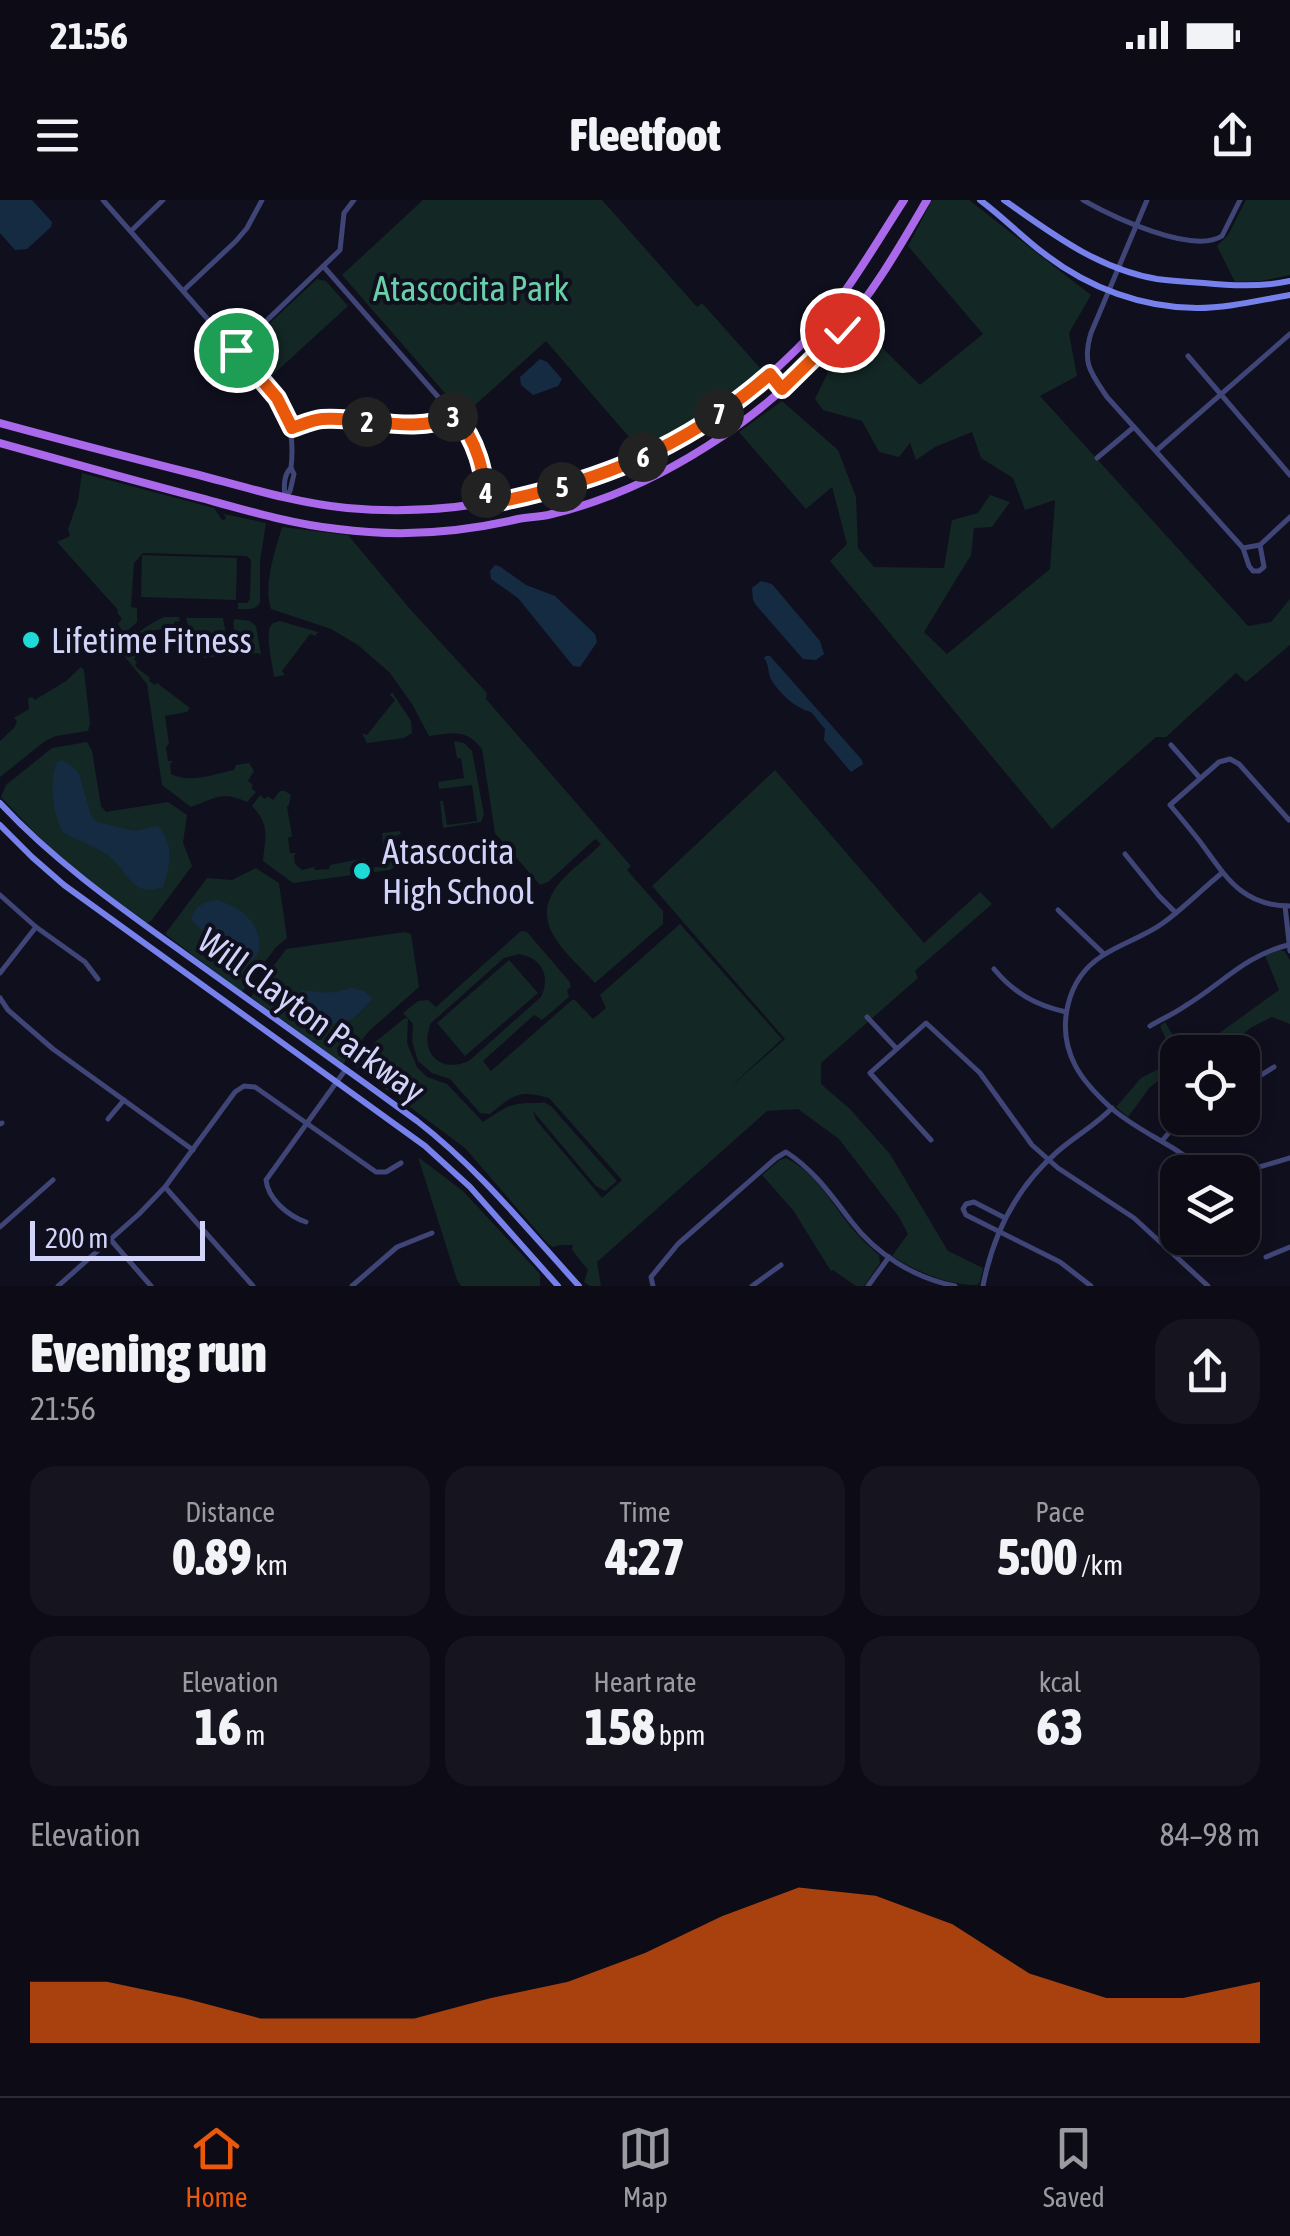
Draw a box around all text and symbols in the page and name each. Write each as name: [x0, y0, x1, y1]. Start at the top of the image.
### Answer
text: 21:56: [50, 14, 128, 57]
icon: menu: [30, 108, 85, 163]
icon: share: [1205, 108, 1260, 163]
text: Fleetfoot: [570, 109, 720, 161]
park label: Atascocita Park: [373, 268, 569, 308]
pin: [800, 288, 885, 373]
icon: check: [815, 303, 870, 358]
pin: [194, 308, 279, 393]
icon: arrive: [209, 323, 264, 378]
pin: 7: [694, 389, 744, 439]
pin: 3: [428, 392, 478, 442]
pin: 2: [342, 397, 392, 447]
text: 7: [712, 398, 726, 430]
text: 3: [446, 401, 460, 433]
text: 2: [360, 406, 374, 438]
pin: 6: [618, 432, 668, 482]
text: 6: [636, 441, 650, 473]
pin: 5: [537, 462, 587, 512]
pin: 4: [461, 468, 511, 518]
text: 5: [555, 471, 569, 503]
text: 4: [479, 477, 493, 509]
place label: Lifetime Fitness: [51, 620, 252, 660]
marker: Lifetime Fitness: [20, 629, 42, 651]
place label: Atascocita High School: [382, 831, 534, 911]
marker: Atascocita High School: [351, 860, 373, 882]
street label: Will Clayton Parkway: [191, 919, 433, 1111]
map controls: [1160, 1035, 1260, 1255]
button: locate: [1160, 1035, 1260, 1135]
button: layers: [1160, 1155, 1260, 1255]
scale bar: [30, 1216, 205, 1260]
text: 200 m: [45, 1222, 108, 1254]
button: share: [1155, 1319, 1260, 1424]
text: Evening run: [30, 1321, 267, 1384]
text: 21:56: [30, 1390, 96, 1427]
text: Distance: [185, 1496, 275, 1528]
text: Time: [619, 1496, 671, 1528]
text: Pace: [1035, 1496, 1085, 1528]
text: 0.89: [172, 1528, 252, 1586]
text: 4:27: [605, 1528, 685, 1586]
text: 5:00: [997, 1528, 1077, 1586]
text: km: [252, 1549, 288, 1581]
text: /km: [1077, 1549, 1123, 1581]
text: Elevation: [181, 1666, 279, 1698]
text: Heart rate: [593, 1666, 697, 1698]
text: kcal: [1039, 1666, 1081, 1698]
text: 16: [195, 1698, 242, 1756]
text: 158: [584, 1698, 655, 1756]
text: 63: [1037, 1698, 1084, 1756]
text: m: [242, 1719, 266, 1751]
text: bpm: [655, 1719, 706, 1751]
text: Elevation: [30, 1816, 141, 1853]
text: 84–98 m: [1160, 1816, 1260, 1853]
tab: Home: [185, 2121, 247, 2213]
tab: Map: [618, 2121, 673, 2213]
tab: Saved: [1043, 2121, 1105, 2213]

